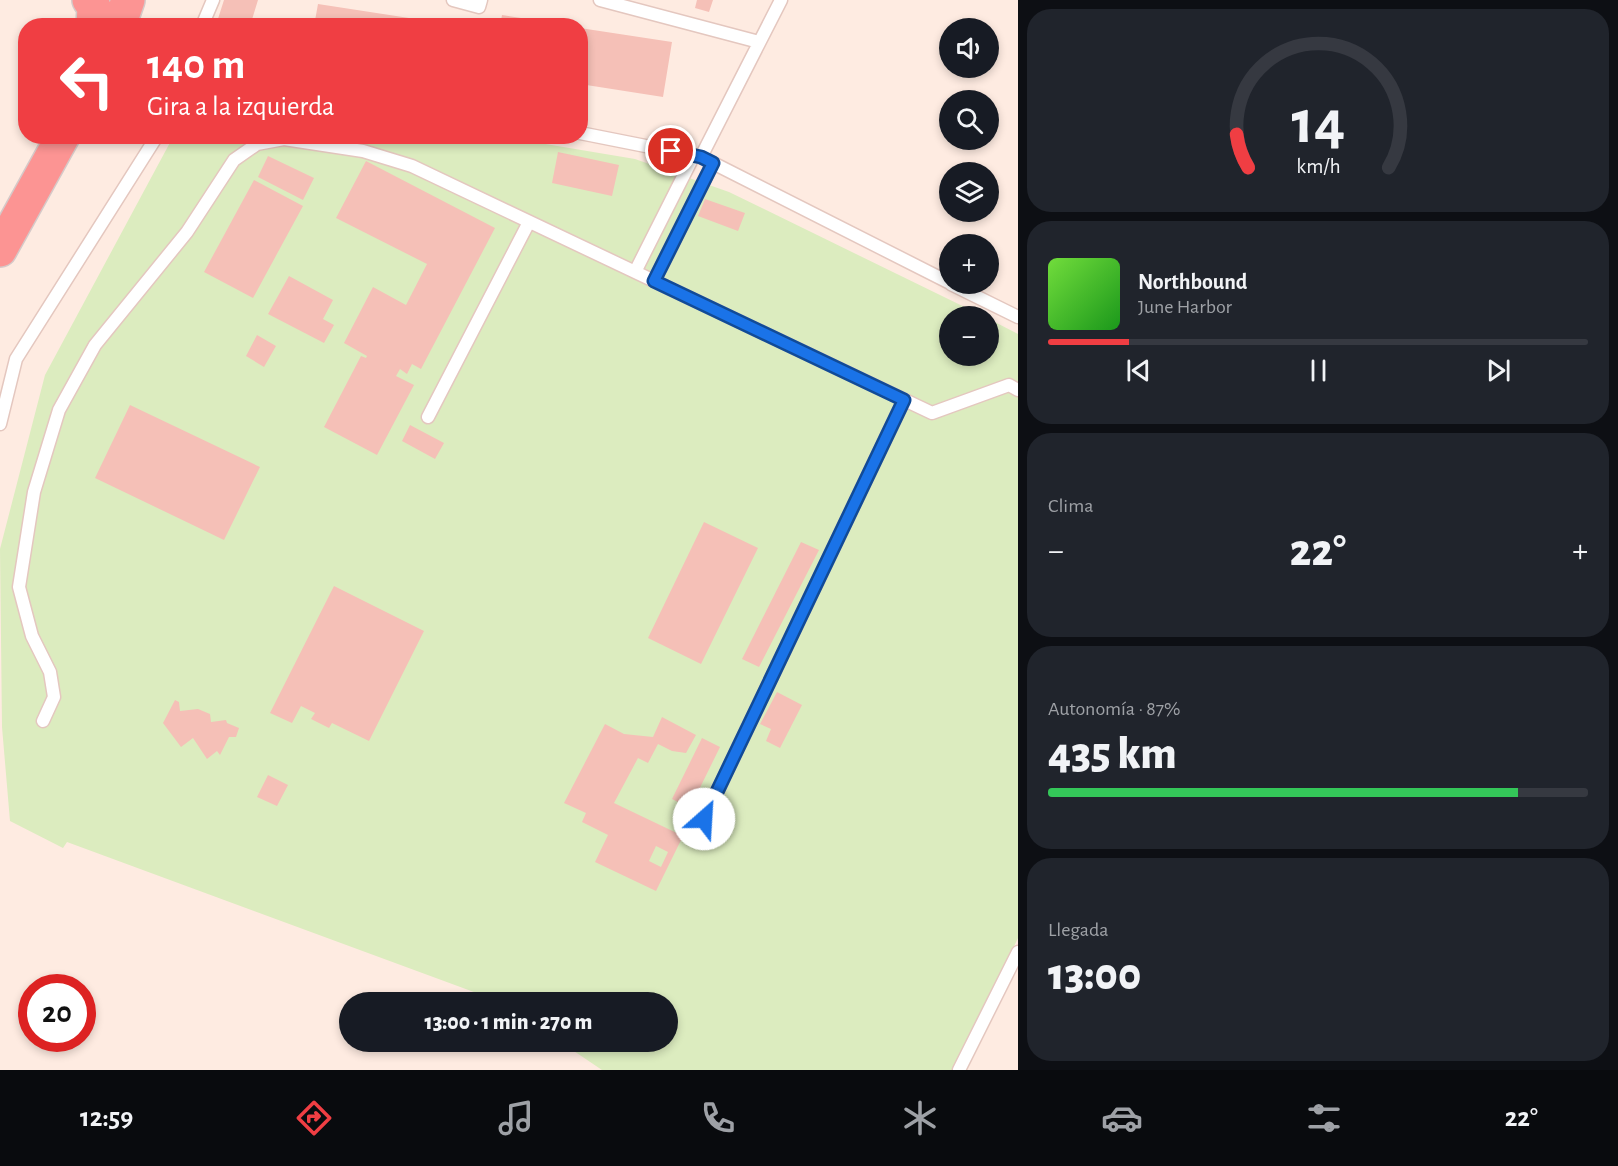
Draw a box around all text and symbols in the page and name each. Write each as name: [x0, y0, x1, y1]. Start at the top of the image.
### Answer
map controls: [939, 18, 999, 366]
button: sound: [939, 18, 999, 78]
icon: left: [48, 42, 126, 120]
text: 140 m: [147, 44, 245, 86]
button: search: [939, 90, 999, 150]
text: 14: [1291, 92, 1345, 154]
text: Gira a la izquierda: [147, 93, 335, 120]
pin: [645, 125, 696, 176]
icon: arrive: [654, 134, 687, 167]
text: km/h: [1296, 156, 1340, 177]
button: layers: [939, 162, 999, 222]
button: +: [939, 234, 999, 294]
text: Northbound: [1138, 271, 1247, 293]
text: June Harbor: [1138, 297, 1232, 317]
button: −: [939, 306, 999, 366]
icon: previous: [1122, 354, 1155, 387]
icon: pause: [1302, 354, 1335, 387]
icon: next: [1482, 354, 1515, 387]
text: Clima: [1048, 496, 1093, 516]
text: 22°: [1290, 529, 1346, 574]
text: −: [1048, 535, 1064, 568]
text: +: [1572, 535, 1588, 568]
text: Autonomía · 87%: [1048, 699, 1181, 719]
text: 435 km: [1048, 732, 1177, 777]
position arrow: [672, 787, 736, 851]
text: Llegada: [1048, 920, 1109, 940]
text: 13:00: [1048, 953, 1141, 998]
speed limit sign: 20: [18, 974, 96, 1052]
text: 13:00 · 1 min · 270 m: [425, 1011, 592, 1033]
icon: directions: [293, 1097, 335, 1139]
icon: music: [495, 1097, 537, 1139]
icon: phone: [697, 1097, 739, 1139]
icon: climate: [899, 1097, 941, 1139]
icon: car: [1101, 1097, 1143, 1139]
icon: filters: [1303, 1097, 1345, 1139]
text: 12:59: [80, 1104, 133, 1131]
text: 22°: [1505, 1104, 1538, 1131]

